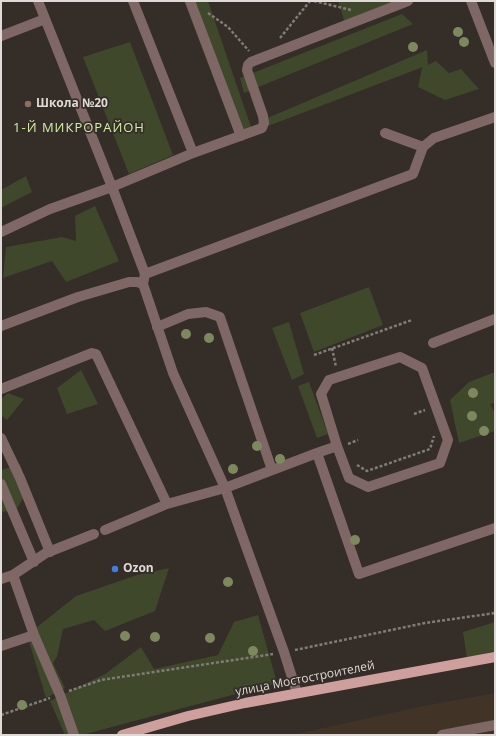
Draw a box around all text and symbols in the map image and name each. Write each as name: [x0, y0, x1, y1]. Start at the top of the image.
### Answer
place label: Школа №20: [36, 97, 108, 111]
marker: Школа №20: [23, 99, 33, 109]
district label: 1-Й МИКРОРАЙОН: [13, 120, 145, 136]
place label: Ozon: [123, 562, 154, 576]
marker: Ozon: [110, 564, 120, 574]
street label: улица Мостостроителей: [234, 658, 376, 700]

